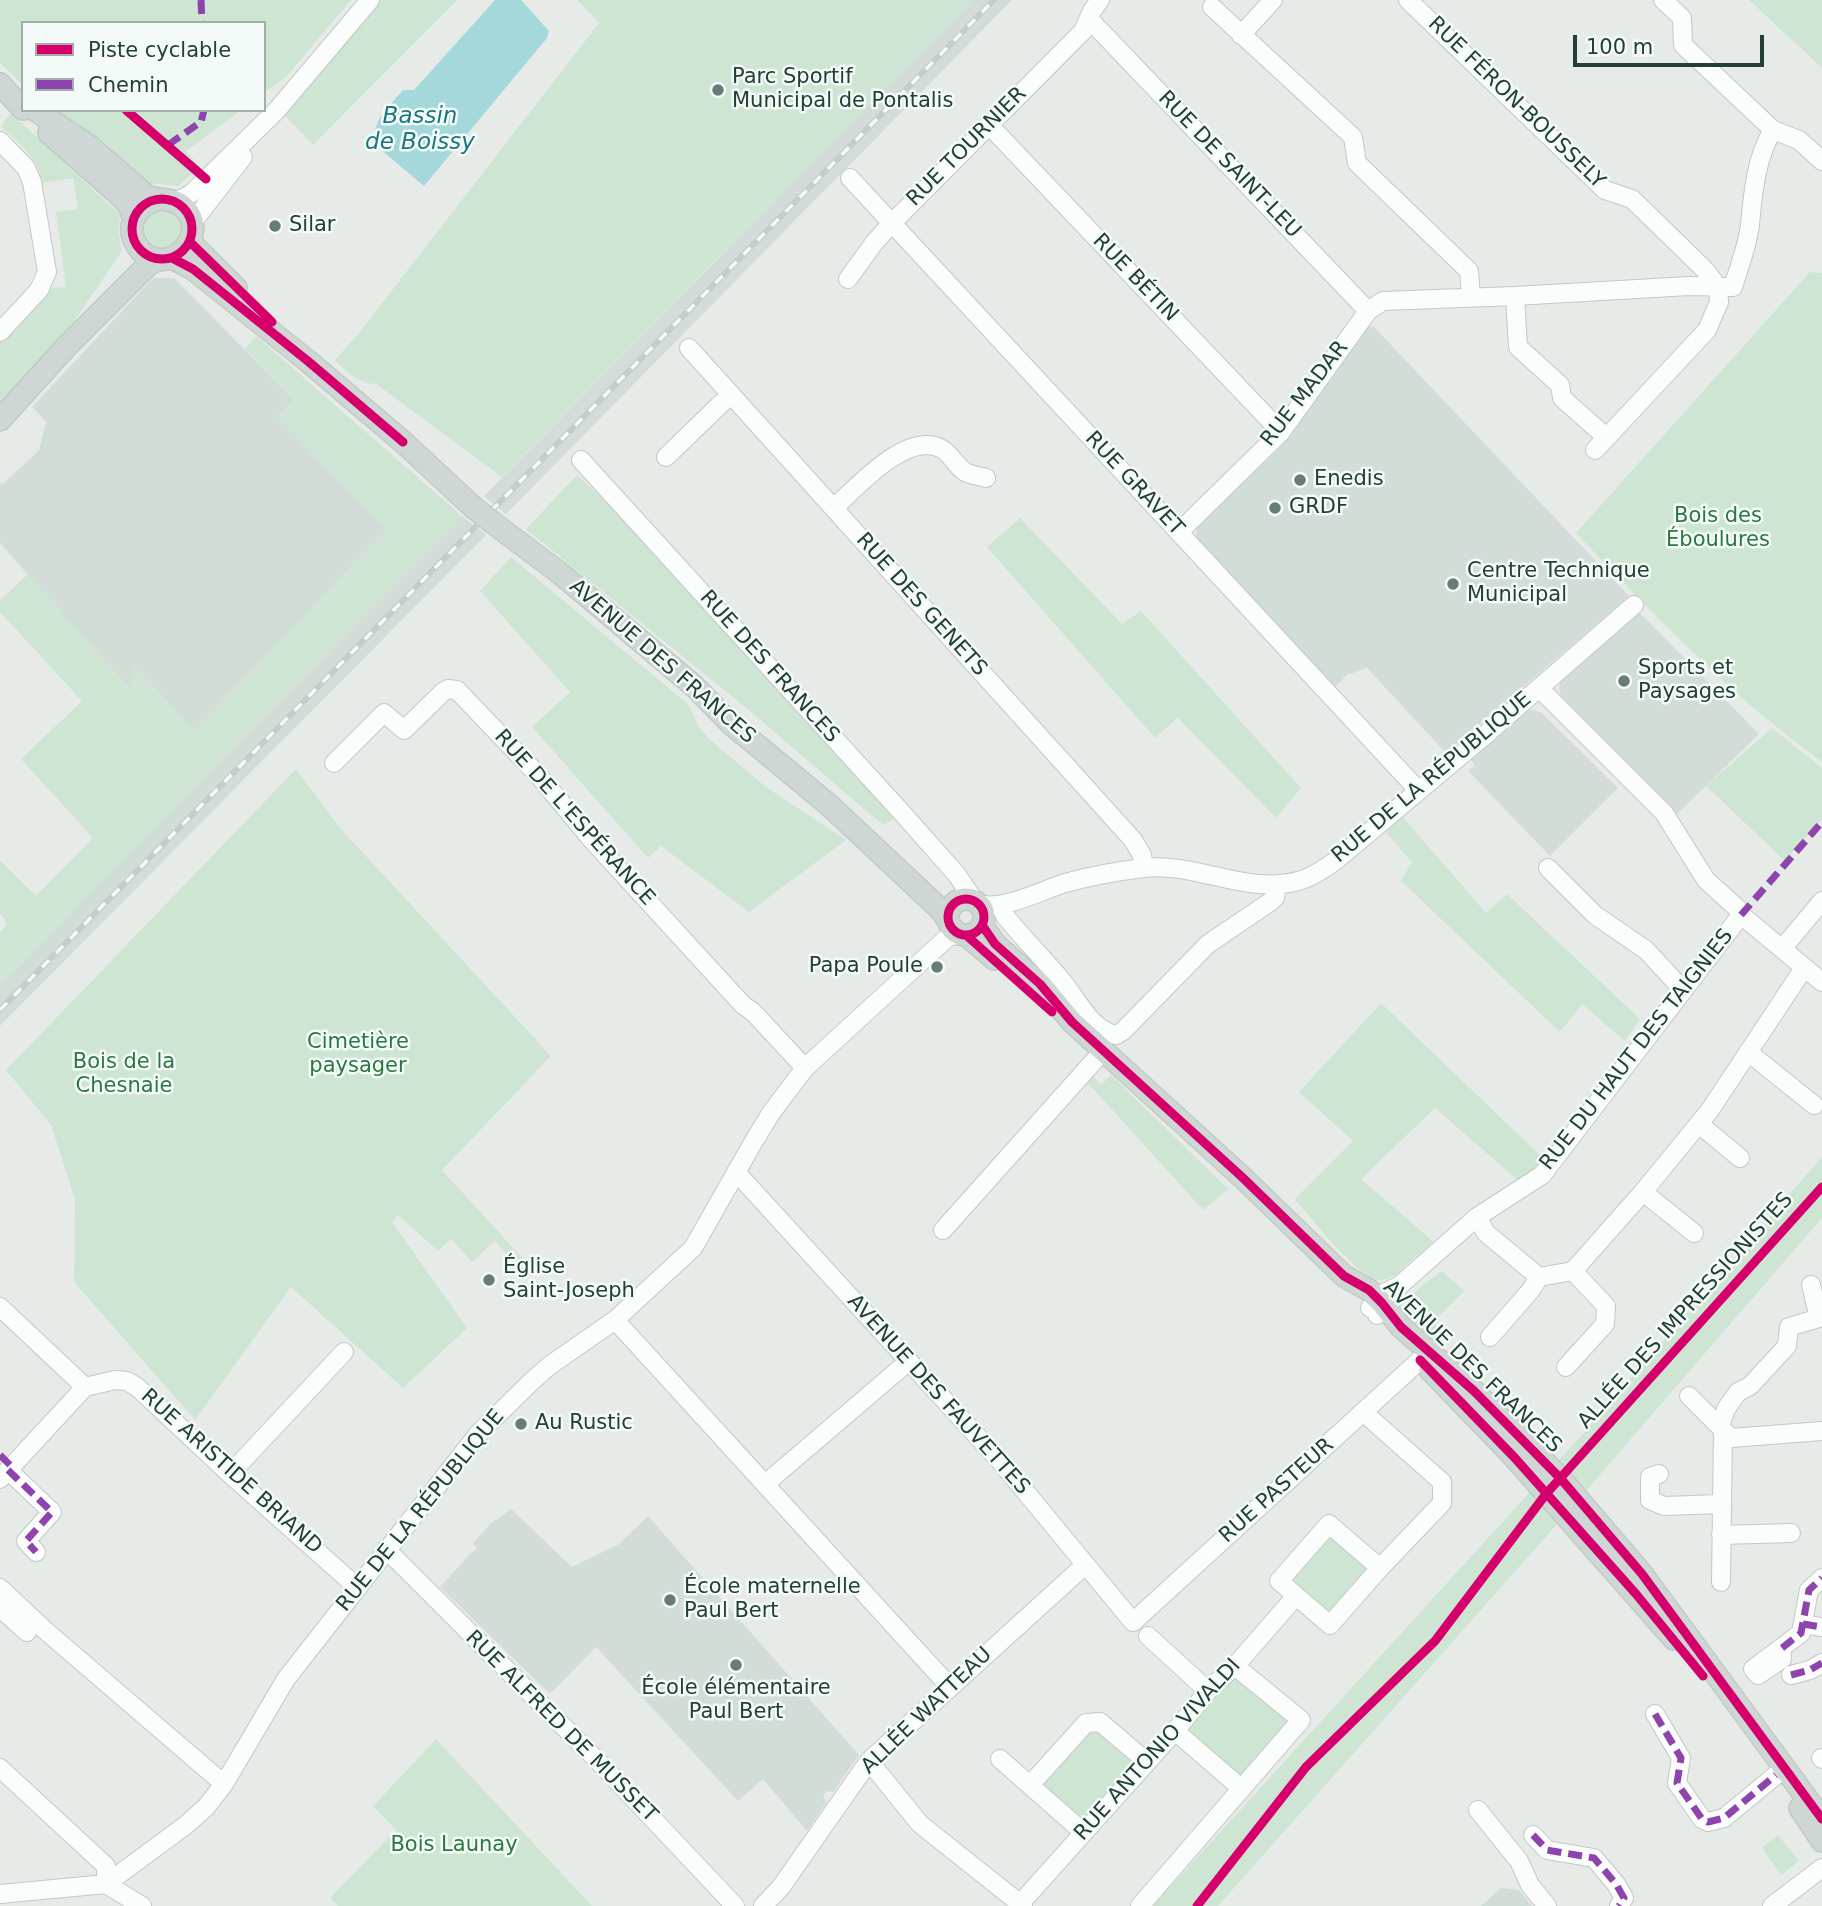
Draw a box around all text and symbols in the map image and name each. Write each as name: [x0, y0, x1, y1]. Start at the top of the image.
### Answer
street label: RUE FÉRON-BOUSSELY: [1422, 12, 1610, 194]
legend: [21, 21, 266, 112]
scale bar: [1577, 21, 1768, 65]
text: 100 m: [1586, 35, 1653, 59]
text: Piste cyclable: [88, 38, 231, 62]
place label: Parc Sportif Municipal de Pontalis: [732, 65, 953, 115]
text: Chemin: [88, 73, 169, 97]
marker: Parc Sportif Municipal de Pontalis: [710, 82, 726, 98]
street label: RUE TOURNIER: [902, 82, 1032, 212]
street label: RUE DE SAINT-LEU: [1152, 86, 1306, 244]
water label: Bassin de Boissy: [365, 103, 475, 157]
place label: Silar: [289, 213, 336, 239]
marker: Silar: [267, 218, 283, 234]
street label: RUE BÉTIN: [1087, 229, 1183, 327]
street label: RUE MADAR: [1256, 336, 1354, 452]
street label: RUE GRAVET: [1079, 427, 1189, 541]
place label: Enedis: [1314, 467, 1384, 493]
marker: Enedis: [1292, 472, 1308, 488]
place label: GRDF: [1289, 495, 1348, 521]
marker: GRDF: [1267, 500, 1283, 516]
park label: Bois des Éboulures: [1666, 504, 1770, 554]
street label: RUE DES GENETS: [850, 528, 992, 682]
place label: Centre Technique Municipal: [1467, 559, 1650, 609]
street label: AVENUE DES FRANCES: [564, 574, 760, 750]
marker: Centre Technique Municipal: [1445, 576, 1461, 592]
street label: RUE DES FRANCES: [694, 586, 844, 748]
place label: Sports et Paysages: [1638, 656, 1736, 706]
marker: Sports et Paysages: [1616, 673, 1632, 689]
street label: RUE DE LA RÉPUBLIQUE: [1327, 687, 1537, 869]
street label: RUE DE L'ESPÉRANCE: [488, 725, 660, 911]
street label: RUE DU HAUT DES TAIGNIES: [1535, 924, 1739, 1176]
place label: Papa Poule: [809, 954, 923, 980]
marker: Papa Poule: [929, 959, 945, 975]
park label: Cimetière paysager: [307, 1030, 409, 1080]
park label: Bois de la Chesnaie: [73, 1050, 175, 1100]
street label: ALLÉE DES IMPRESSIONISTES: [1573, 1188, 1799, 1434]
place label: Église Saint-Joseph: [503, 1255, 635, 1305]
marker: Église Saint-Joseph: [481, 1272, 497, 1288]
street label: AVENUE DES FRANCES: [1378, 1275, 1566, 1459]
street label: AVENUE DES FAUVETTES: [841, 1290, 1035, 1500]
street label: RUE ARISTIDE BRIAND: [135, 1384, 327, 1560]
street label: RUE DE LA RÉPUBLIQUE: [332, 1405, 510, 1617]
place label: Au Rustic: [535, 1411, 633, 1437]
marker: Au Rustic: [513, 1416, 529, 1432]
street label: RUE PASTEUR: [1215, 1433, 1339, 1549]
place label: École maternelle Paul Bert: [684, 1575, 861, 1625]
marker: École maternelle Paul Bert: [662, 1592, 678, 1608]
street label: RUE ALFRED DE MUSSET: [460, 1626, 662, 1828]
street label: ALLÉE WATTEAU: [857, 1642, 997, 1780]
street label: RUE ANTONIO VIVALDI: [1070, 1654, 1246, 1846]
marker: École élémentaire Paul Bert: [728, 1657, 744, 1673]
place label: École élémentaire Paul Bert: [641, 1676, 831, 1726]
park label: Bois Launay: [390, 1833, 518, 1859]

